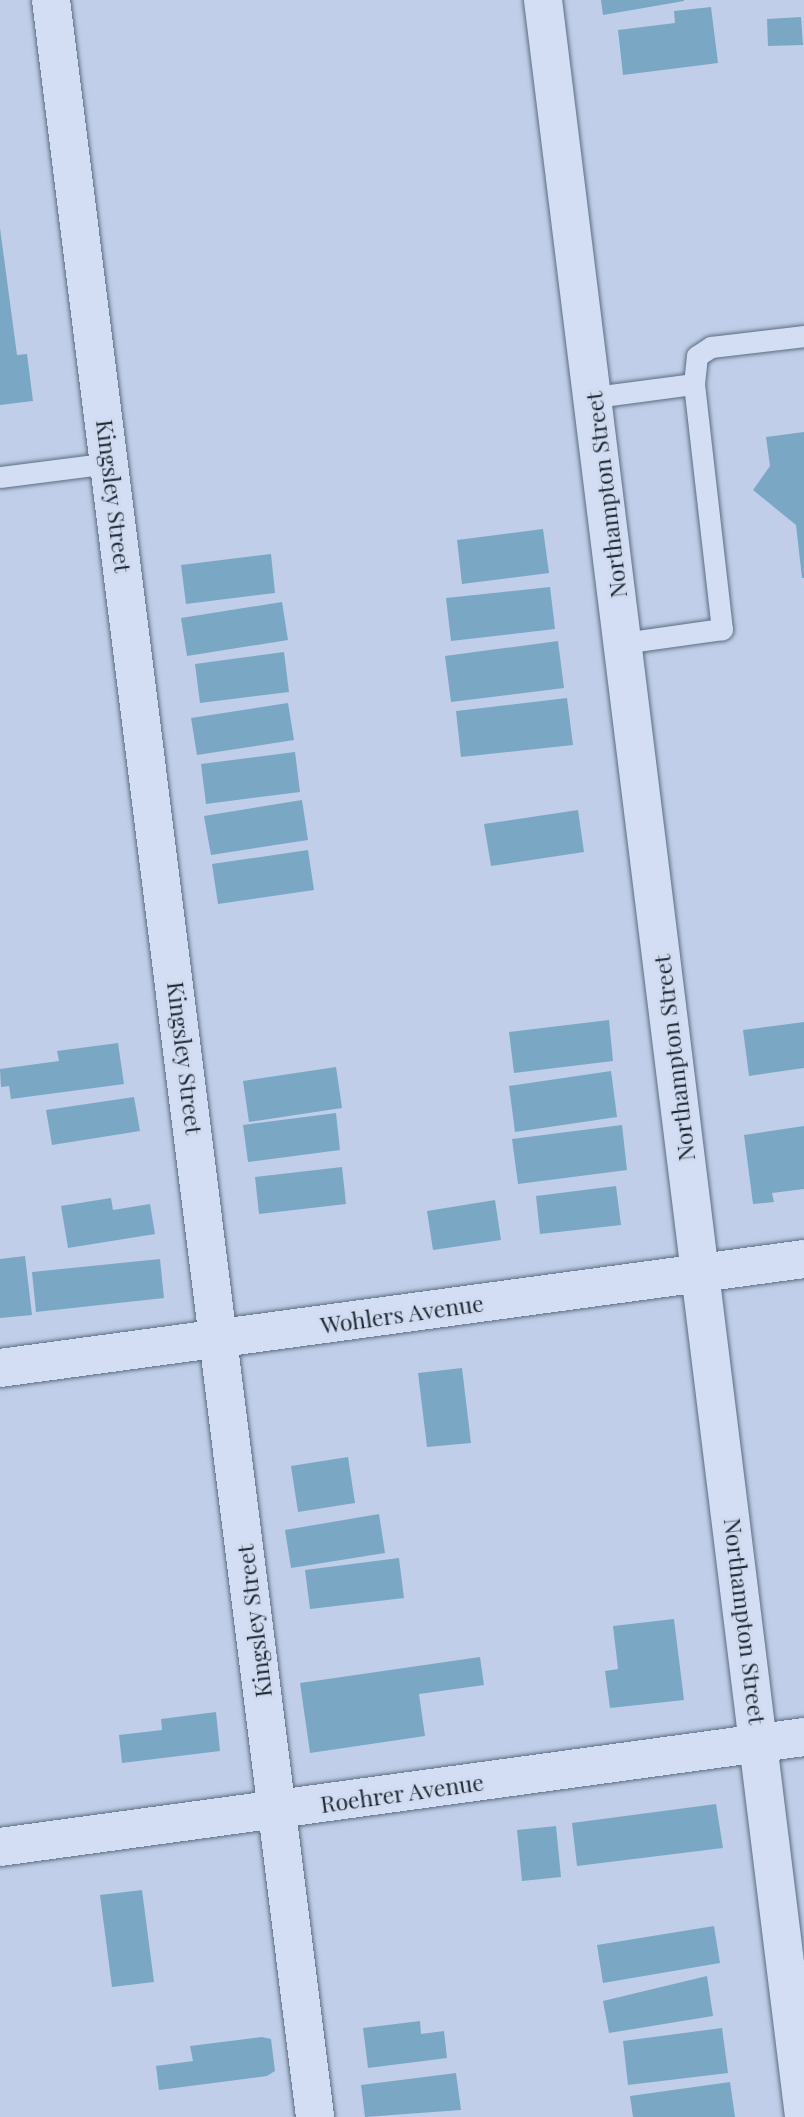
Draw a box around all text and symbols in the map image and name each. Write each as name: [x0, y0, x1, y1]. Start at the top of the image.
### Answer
street label: Northampton Street: [580, 390, 632, 600]
street label: Kingsley Street: [91, 418, 137, 574]
street label: Northampton Street: [648, 953, 700, 1163]
street label: Kingsley Street: [162, 980, 208, 1136]
street label: Wohlers Avenue: [318, 1289, 486, 1339]
street label: Northampton Street: [719, 1516, 771, 1726]
street label: Kingsley Street: [231, 1543, 277, 1699]
street label: Roehrer Avenue: [318, 1768, 486, 1818]

